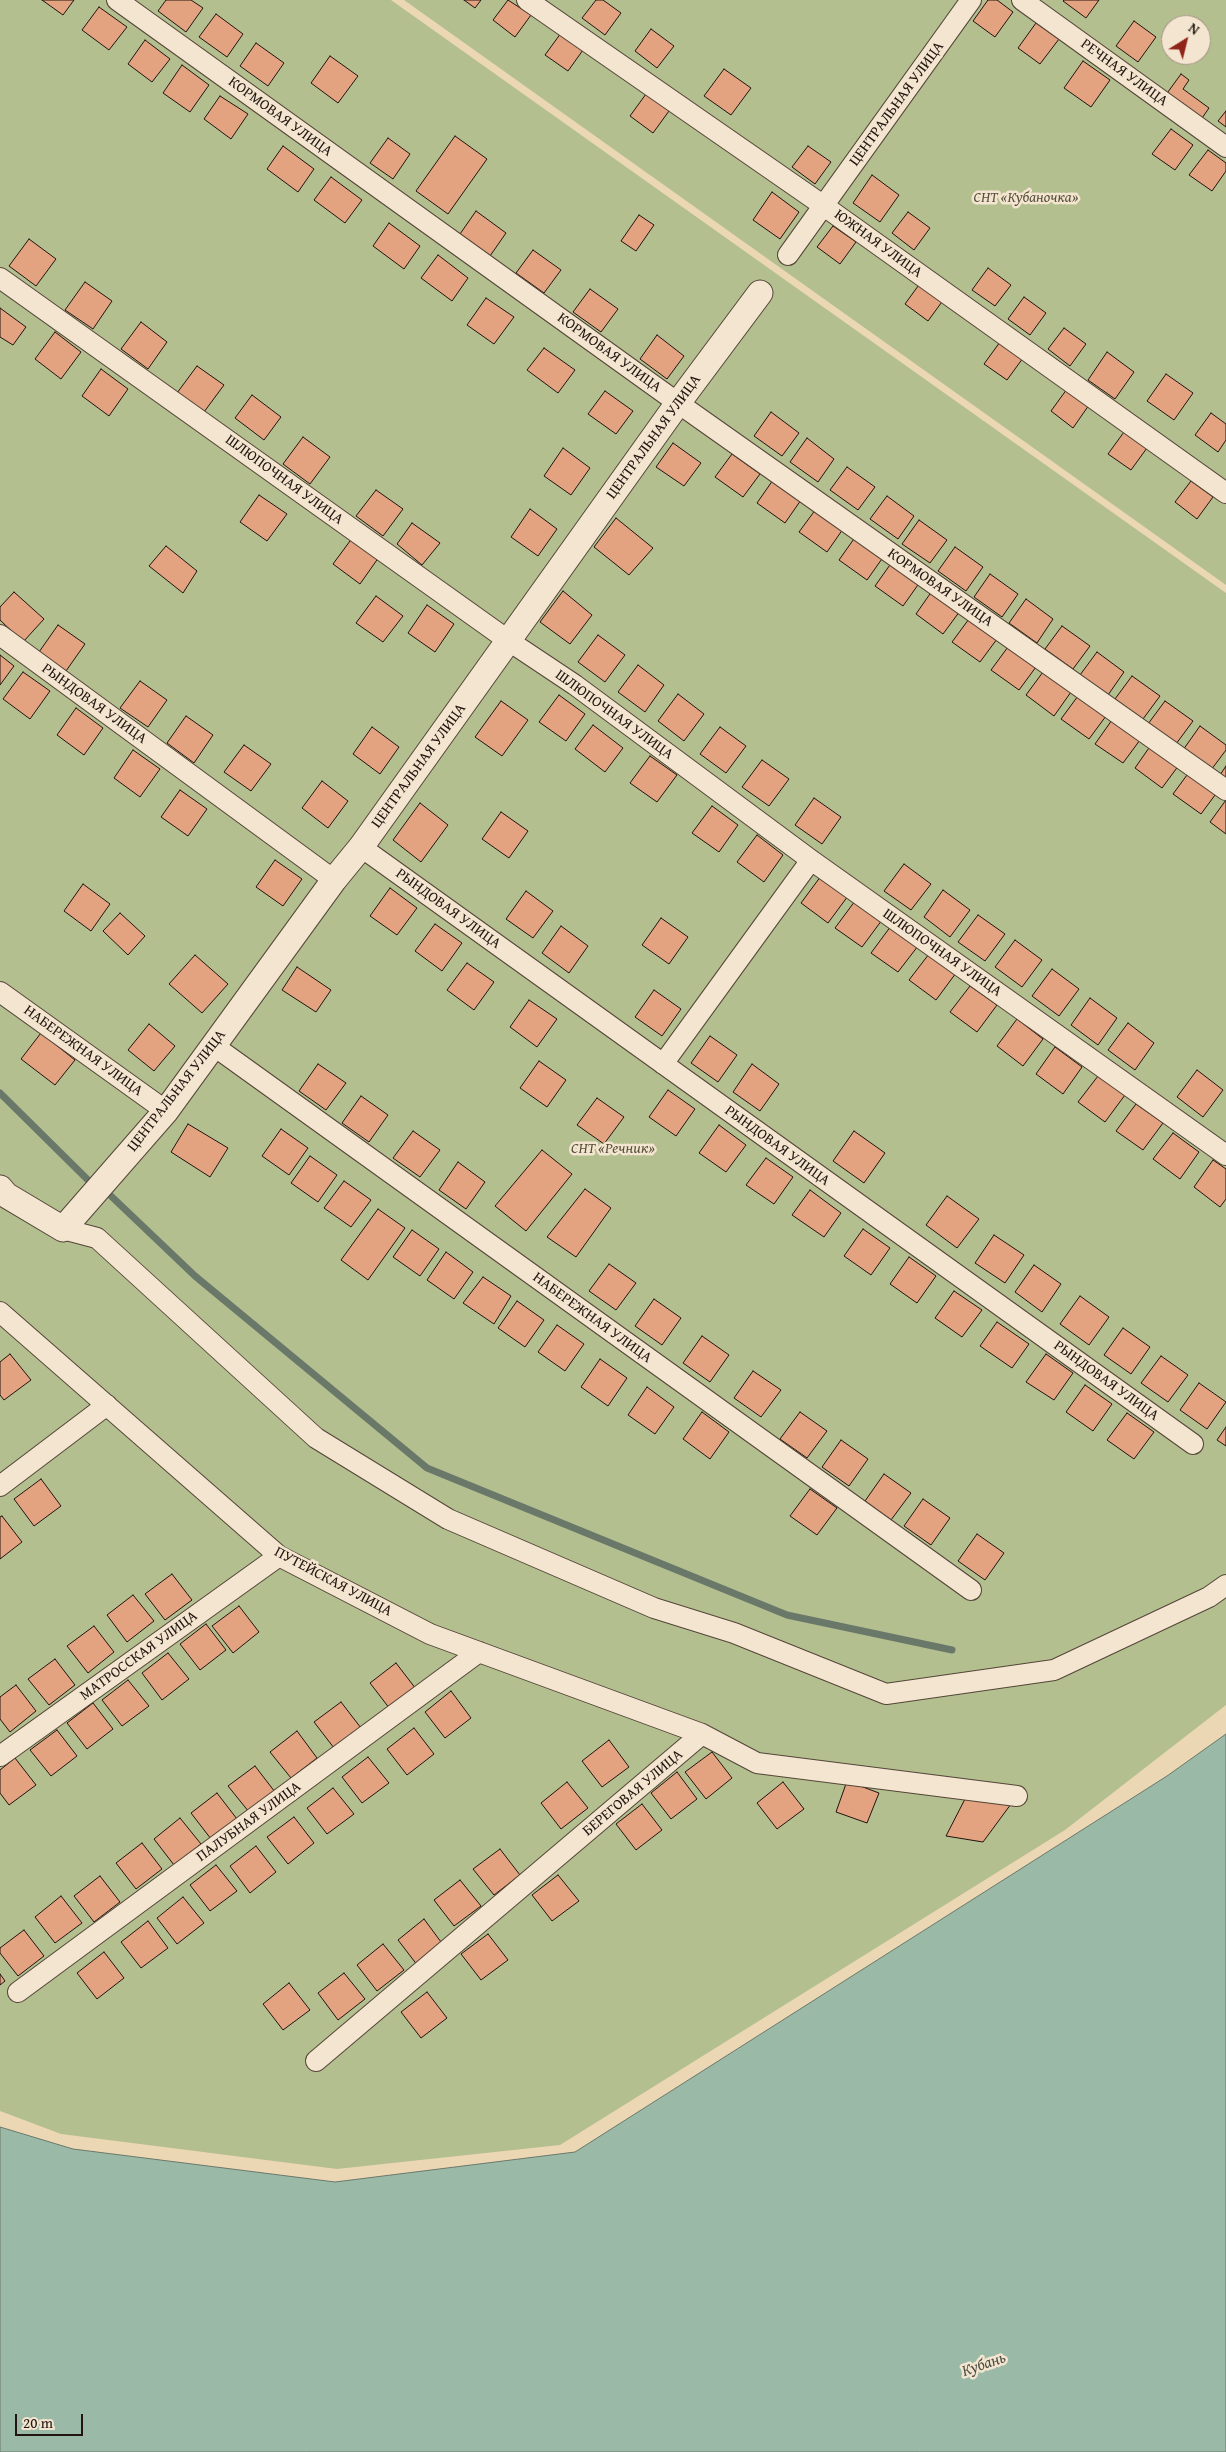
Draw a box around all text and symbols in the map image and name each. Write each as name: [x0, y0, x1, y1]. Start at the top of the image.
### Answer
north arrow: [1161, 15, 1211, 65]
text: N: [1185, 18, 1204, 40]
street label: РЕЧНАЯ УЛИЦА: [1077, 35, 1171, 111]
street label: ЦЕНТРАЛЬНАЯ УЛИЦА: [846, 38, 948, 170]
street label: КОРМОВАЯ УЛИЦА: [224, 73, 336, 161]
park label: СНТ «Кубаночка»: [974, 189, 1078, 207]
street label: ЮЖНАЯ УЛИЦА: [830, 206, 926, 282]
street label: КОРМОВАЯ УЛИЦА: [553, 309, 665, 397]
street label: ЦЕНТРАЛЬНАЯ УЛИЦА: [603, 371, 705, 503]
street label: ШЛЮПОЧНАЯ УЛИЦА: [221, 431, 347, 529]
street label: КОРМОВАЯ УЛИЦА: [884, 545, 996, 631]
street label: РЫНДОВАЯ УЛИЦА: [38, 660, 150, 748]
street label: ШЛЮПОЧНАЯ УЛИЦА: [551, 666, 677, 764]
street label: ЦЕНТРАЛЬНАЯ УЛИЦА: [368, 700, 470, 832]
street label: РЫНДОВАЯ УЛИЦА: [392, 865, 504, 953]
street label: ШЛЮПОЧНАЯ УЛИЦА: [879, 905, 1005, 1001]
street label: НАБЕРЕЖНАЯ УЛИЦА: [20, 1002, 146, 1100]
street label: ЦЕНТРАЛЬНАЯ УЛИЦА: [124, 1027, 230, 1155]
street label: РЫНДОВАЯ УЛИЦА: [721, 1102, 833, 1190]
park label: СНТ «Речник»: [571, 1140, 655, 1158]
street label: НАБЕРЕЖНАЯ УЛИЦА: [529, 1269, 655, 1367]
street label: РЫНДОВАЯ УЛИЦА: [1050, 1337, 1162, 1425]
street label: ПУТЕЙСКАЯ УЛИЦА: [271, 1543, 395, 1621]
street label: МАТРОССКАЯ УЛИЦА: [77, 1607, 201, 1705]
street label: БЕРЕГОВАЯ УЛИЦА: [579, 1746, 687, 1840]
street label: ПАЛУБНАЯ УЛИЦА: [193, 1778, 305, 1866]
water label: Кубань: [959, 2349, 1009, 2381]
scale bar: [18, 2404, 85, 2436]
text: 20 m: [23, 2412, 53, 2433]

